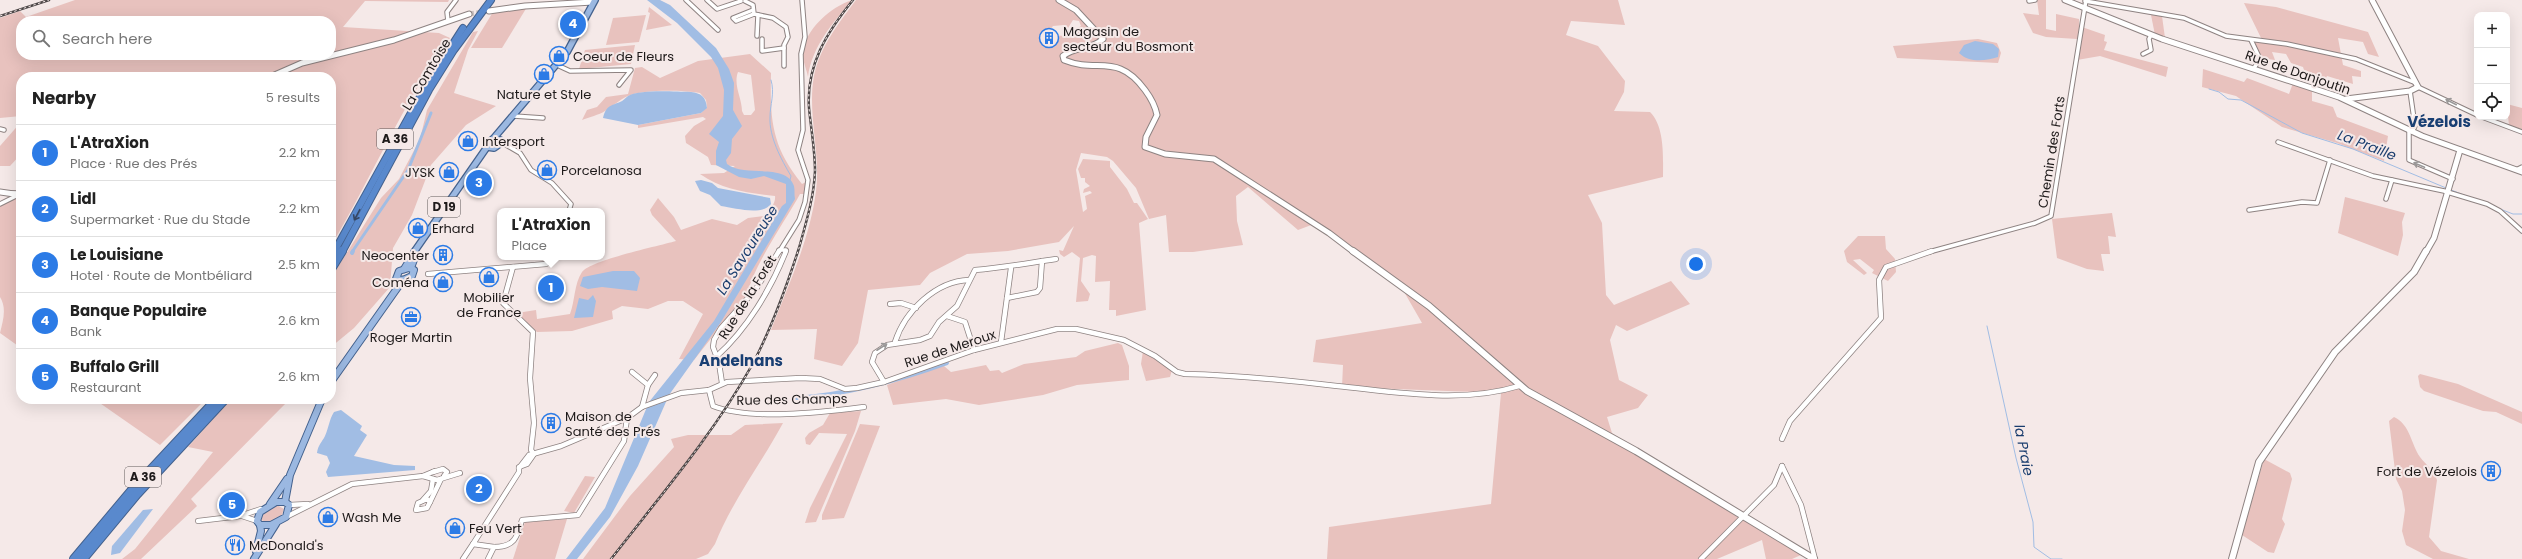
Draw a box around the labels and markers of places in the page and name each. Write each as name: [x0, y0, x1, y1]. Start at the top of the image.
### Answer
pin: 4: [560, 9, 586, 39]
place label: Magasin de secteur du Bosmont: [1063, 22, 1194, 56]
building icon: Magasin de secteur du Bosmont: [1038, 27, 1060, 49]
shop icon: Coeur de Fleurs: [548, 45, 570, 67]
place label: Coeur de Fleurs: [573, 47, 674, 66]
shop icon: Nature et Style: [533, 63, 555, 85]
place label: Nature et Style: [497, 85, 591, 104]
shop icon: Intersport: [457, 130, 479, 152]
place label: Intersport: [482, 132, 545, 151]
shop icon: Porcelanosa: [536, 159, 558, 181]
shop icon: JYSK: [438, 161, 460, 183]
place label: Porcelanosa: [561, 161, 642, 180]
place label: JYSK: [405, 163, 435, 182]
pin: 3: [466, 168, 492, 198]
shop icon: Erhard: [407, 217, 429, 239]
place label: Erhard: [432, 219, 474, 238]
building icon: Neocenter: [432, 244, 454, 266]
place label: Neocenter: [362, 246, 429, 265]
shop icon: Mobilier de France: [478, 266, 500, 288]
shop icon: Coména: [432, 271, 454, 293]
place label: Coména: [372, 273, 429, 292]
pin: 1: [538, 273, 564, 303]
place label: Mobilier de France: [457, 288, 521, 322]
office icon: Roger Martin: [400, 306, 422, 328]
place label: Roger Martin: [370, 328, 452, 347]
place label: Maison de Santé des Prés: [565, 407, 661, 441]
building icon: Maison de Santé des Prés: [540, 412, 562, 434]
building icon: Fort de Vézelois: [2480, 460, 2502, 482]
place label: Fort de Vézelois: [2376, 462, 2477, 481]
pin: 2: [466, 474, 492, 504]
pin: 5: [219, 490, 245, 520]
shop icon: Wash Me: [317, 506, 339, 528]
place label: Wash Me: [342, 508, 401, 527]
shop icon: Feu Vert: [444, 517, 466, 539]
place label: Feu Vert: [469, 519, 522, 538]
restaurant icon: McDonald's: [224, 534, 246, 556]
place label: McDonald's: [249, 536, 324, 555]

